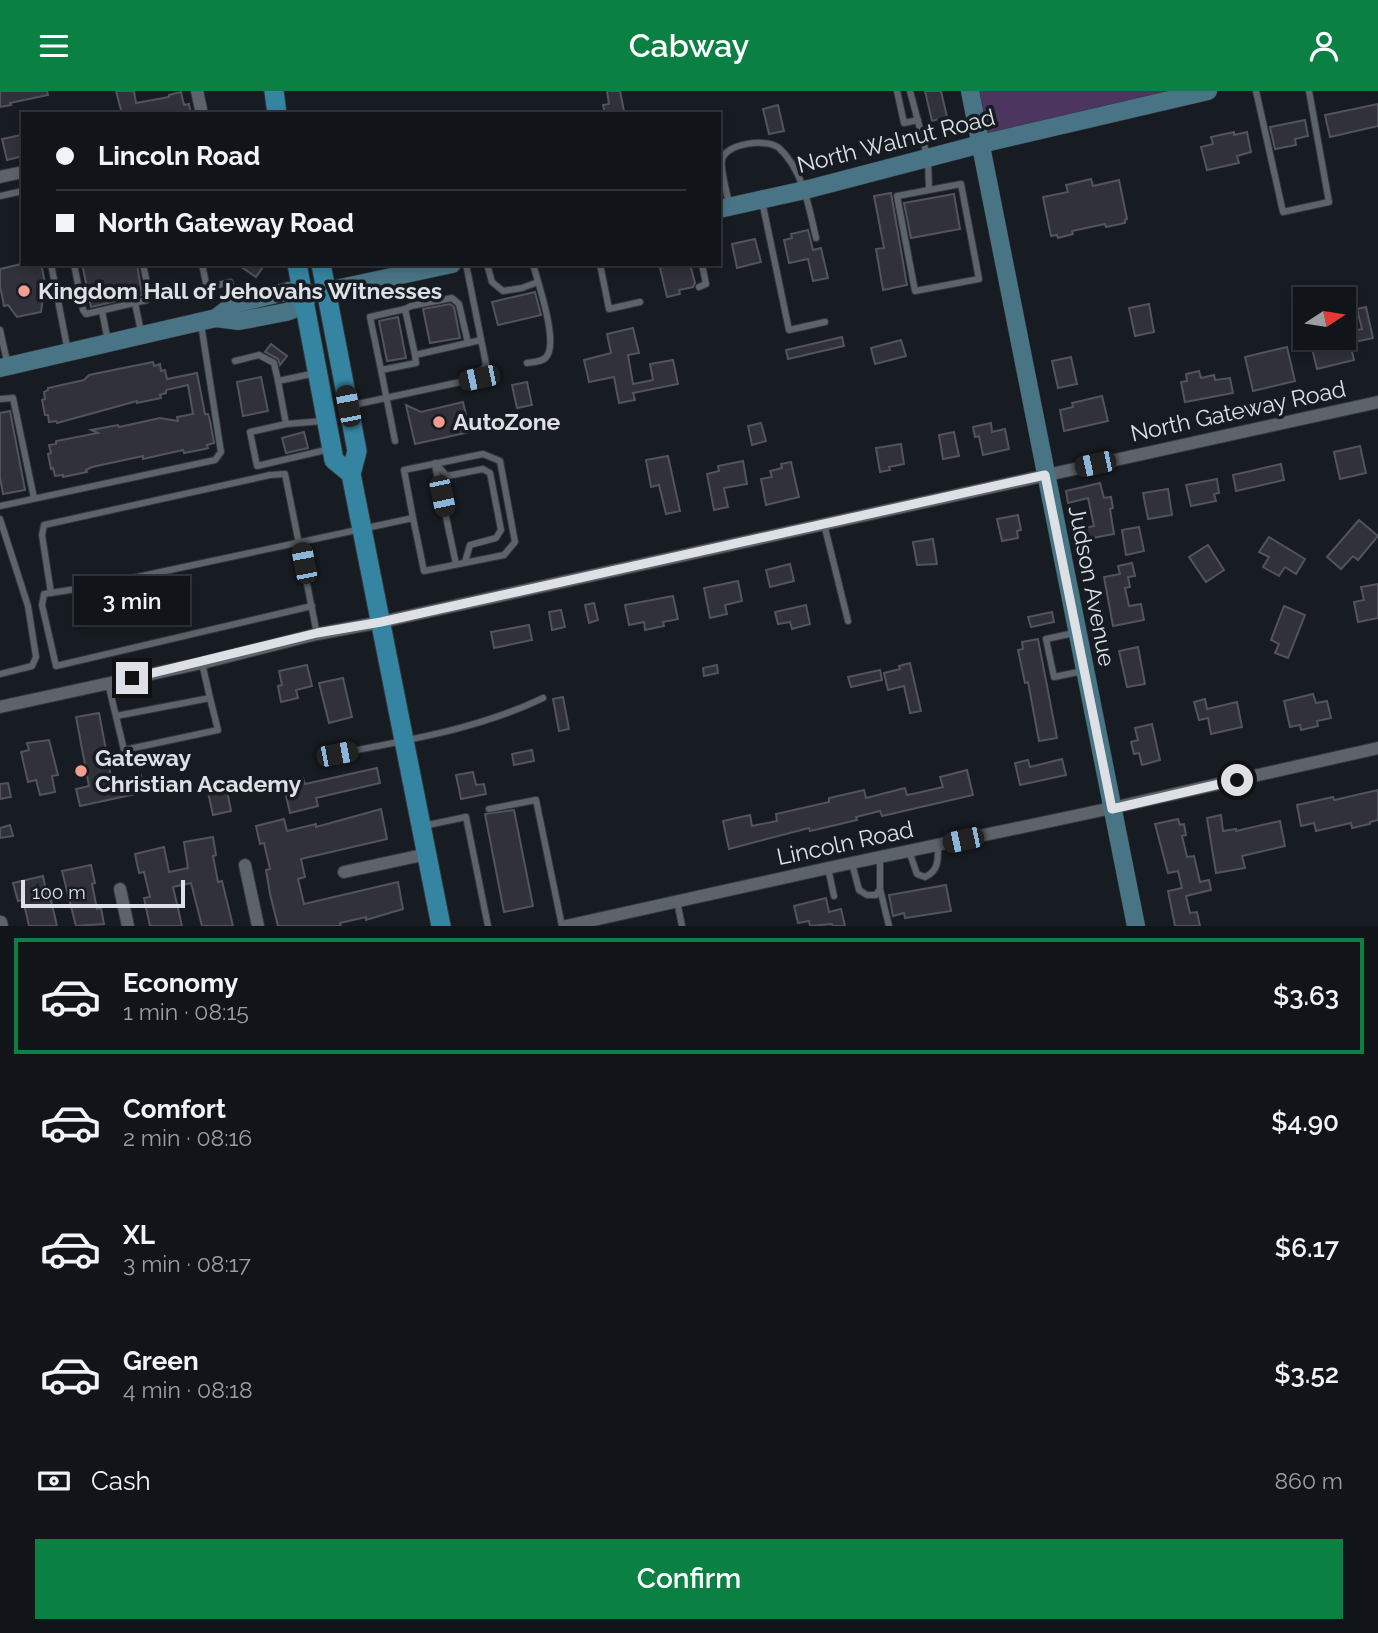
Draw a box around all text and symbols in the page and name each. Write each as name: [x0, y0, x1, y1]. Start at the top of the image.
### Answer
icon: menu: [35, 27, 73, 65]
text: Cabway: [629, 27, 749, 64]
icon: person: [1305, 27, 1343, 65]
street label: North Walnut Road: [794, 103, 998, 178]
text: Lincoln Road: [98, 141, 260, 171]
text: North Gateway Road: [98, 208, 354, 238]
place label: Kingdom Hall of Jehovahs Witnesses: [38, 277, 442, 304]
marker: Kingdom Hall of Jehovahs Witnesses: [16, 283, 32, 299]
north arrow: [1293, 287, 1356, 350]
map controls: [1293, 287, 1356, 350]
car: [457, 363, 502, 393]
street label: North Gateway Road: [1128, 375, 1348, 447]
car: [334, 383, 363, 429]
place label: AutoZone: [453, 408, 561, 435]
marker: AutoZone: [431, 414, 447, 430]
car: [1073, 449, 1118, 479]
car: [428, 473, 457, 519]
street label: Judson Avenue: [1064, 503, 1121, 668]
car: [290, 540, 319, 586]
callout: 3 min: [74, 577, 190, 625]
text: 3 min: [103, 587, 161, 614]
route end: [116, 662, 148, 694]
car: [315, 740, 360, 768]
place label: Gateway Christian Academy: [95, 744, 301, 797]
marker: Gateway Christian Academy: [73, 763, 89, 779]
route start: [1221, 764, 1253, 796]
street label: Lincoln Road: [774, 815, 916, 870]
car: [941, 825, 986, 855]
scale bar: [21, 877, 186, 909]
text: 100 m: [32, 881, 86, 903]
icon: car: [39, 965, 102, 1028]
text: Economy: [123, 968, 238, 998]
text: $3.63: [1273, 981, 1339, 1011]
text: 1 min · 08:15: [123, 998, 249, 1025]
icon: car: [39, 1091, 102, 1154]
text: Comfort: [123, 1094, 226, 1124]
text: $4.90: [1271, 1107, 1339, 1137]
text: 2 min · 08:16: [123, 1124, 252, 1151]
icon: car: [39, 1217, 102, 1280]
text: XL: [123, 1220, 155, 1250]
text: $6.17: [1275, 1233, 1339, 1263]
text: 3 min · 08:17: [123, 1250, 251, 1277]
icon: car: [39, 1343, 102, 1406]
text: Green: [123, 1346, 199, 1376]
text: $3.52: [1274, 1359, 1339, 1389]
text: 4 min · 08:18: [123, 1376, 253, 1403]
icon: cash: [35, 1462, 73, 1500]
text: Cash: [91, 1466, 151, 1496]
text: 860 m: [1274, 1467, 1343, 1494]
button: Confirm: [35, 1539, 1343, 1619]

